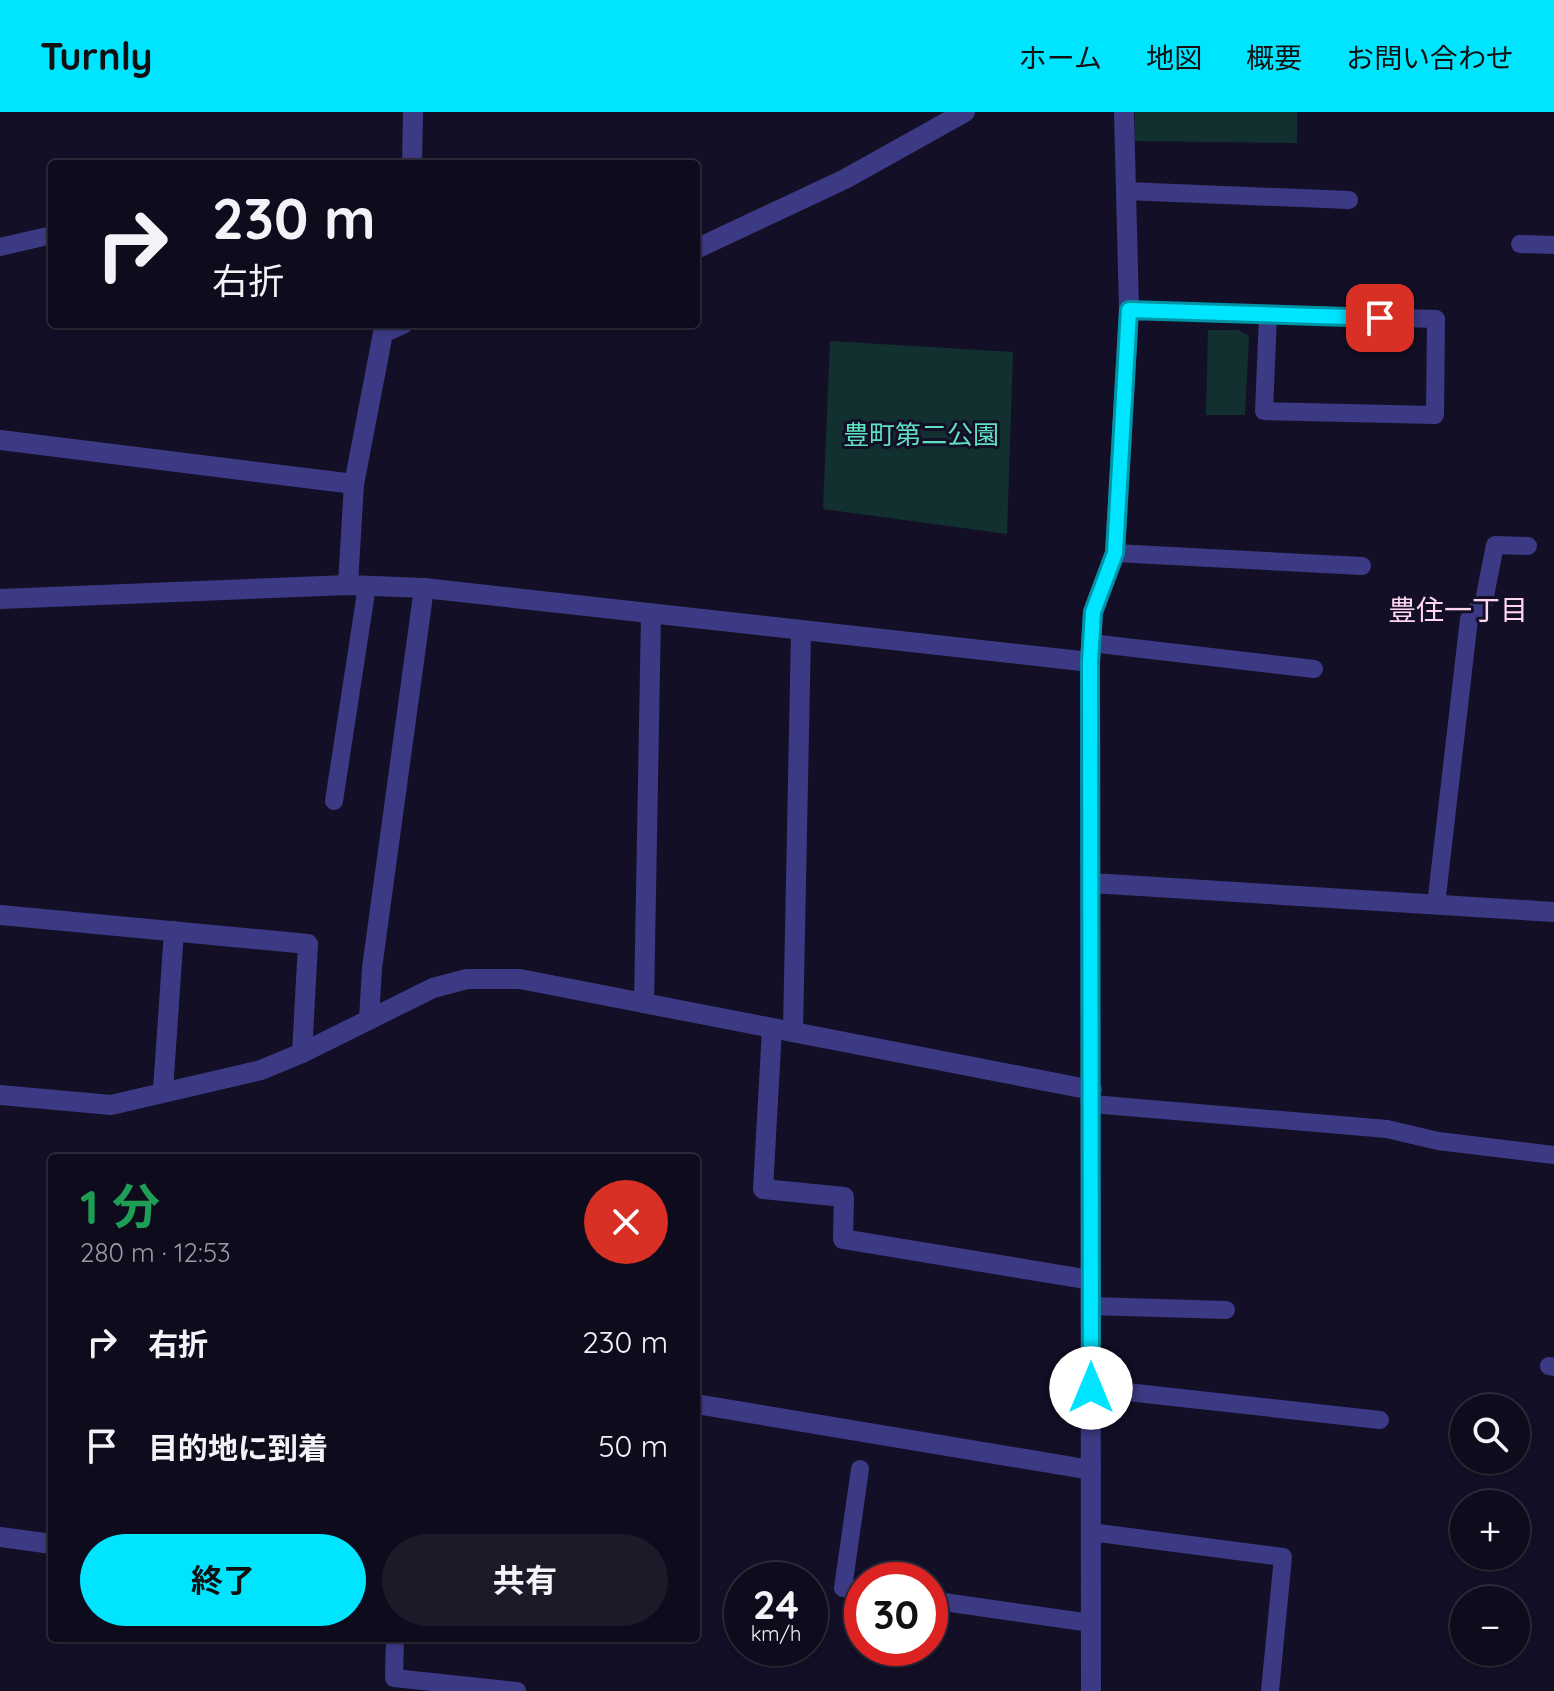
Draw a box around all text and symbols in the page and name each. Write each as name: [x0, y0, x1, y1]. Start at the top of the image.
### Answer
text: Turnly: [40, 32, 153, 80]
text: ホーム: [1019, 40, 1102, 75]
text: 地図: [1146, 40, 1202, 75]
text: 概要: [1246, 40, 1302, 75]
text: お問い合わせ: [1346, 40, 1514, 75]
text: 230 m: [212, 183, 376, 253]
icon: right: [80, 192, 184, 296]
text: 右折: [212, 258, 284, 303]
pin: [1346, 284, 1414, 352]
icon: arrive: [1358, 296, 1402, 340]
park label: 豊町第二公園: [843, 418, 999, 451]
district label: 豊住一丁目: [1388, 592, 1528, 627]
text: 1 分: [80, 1176, 160, 1236]
button: close: [584, 1180, 668, 1264]
text: 280 m · 12:53: [80, 1236, 231, 1269]
icon: right: [80, 1320, 124, 1364]
text: 230 m: [582, 1323, 668, 1361]
text: 右折: [148, 1325, 208, 1363]
position arrow: [1049, 1346, 1133, 1430]
map controls: [1450, 1394, 1530, 1666]
button: search: [1450, 1394, 1530, 1474]
icon: arrive: [80, 1424, 124, 1468]
text: 50 m: [598, 1427, 668, 1465]
text: 目的地に到着: [148, 1429, 328, 1467]
button: +: [1450, 1490, 1530, 1570]
button: 終了: [80, 1534, 366, 1626]
button: 共有: [382, 1534, 668, 1626]
speed limit sign: 30: [844, 1562, 948, 1666]
text: 24: [753, 1579, 799, 1629]
button: −: [1450, 1586, 1530, 1666]
text: km/h: [751, 1621, 801, 1646]

